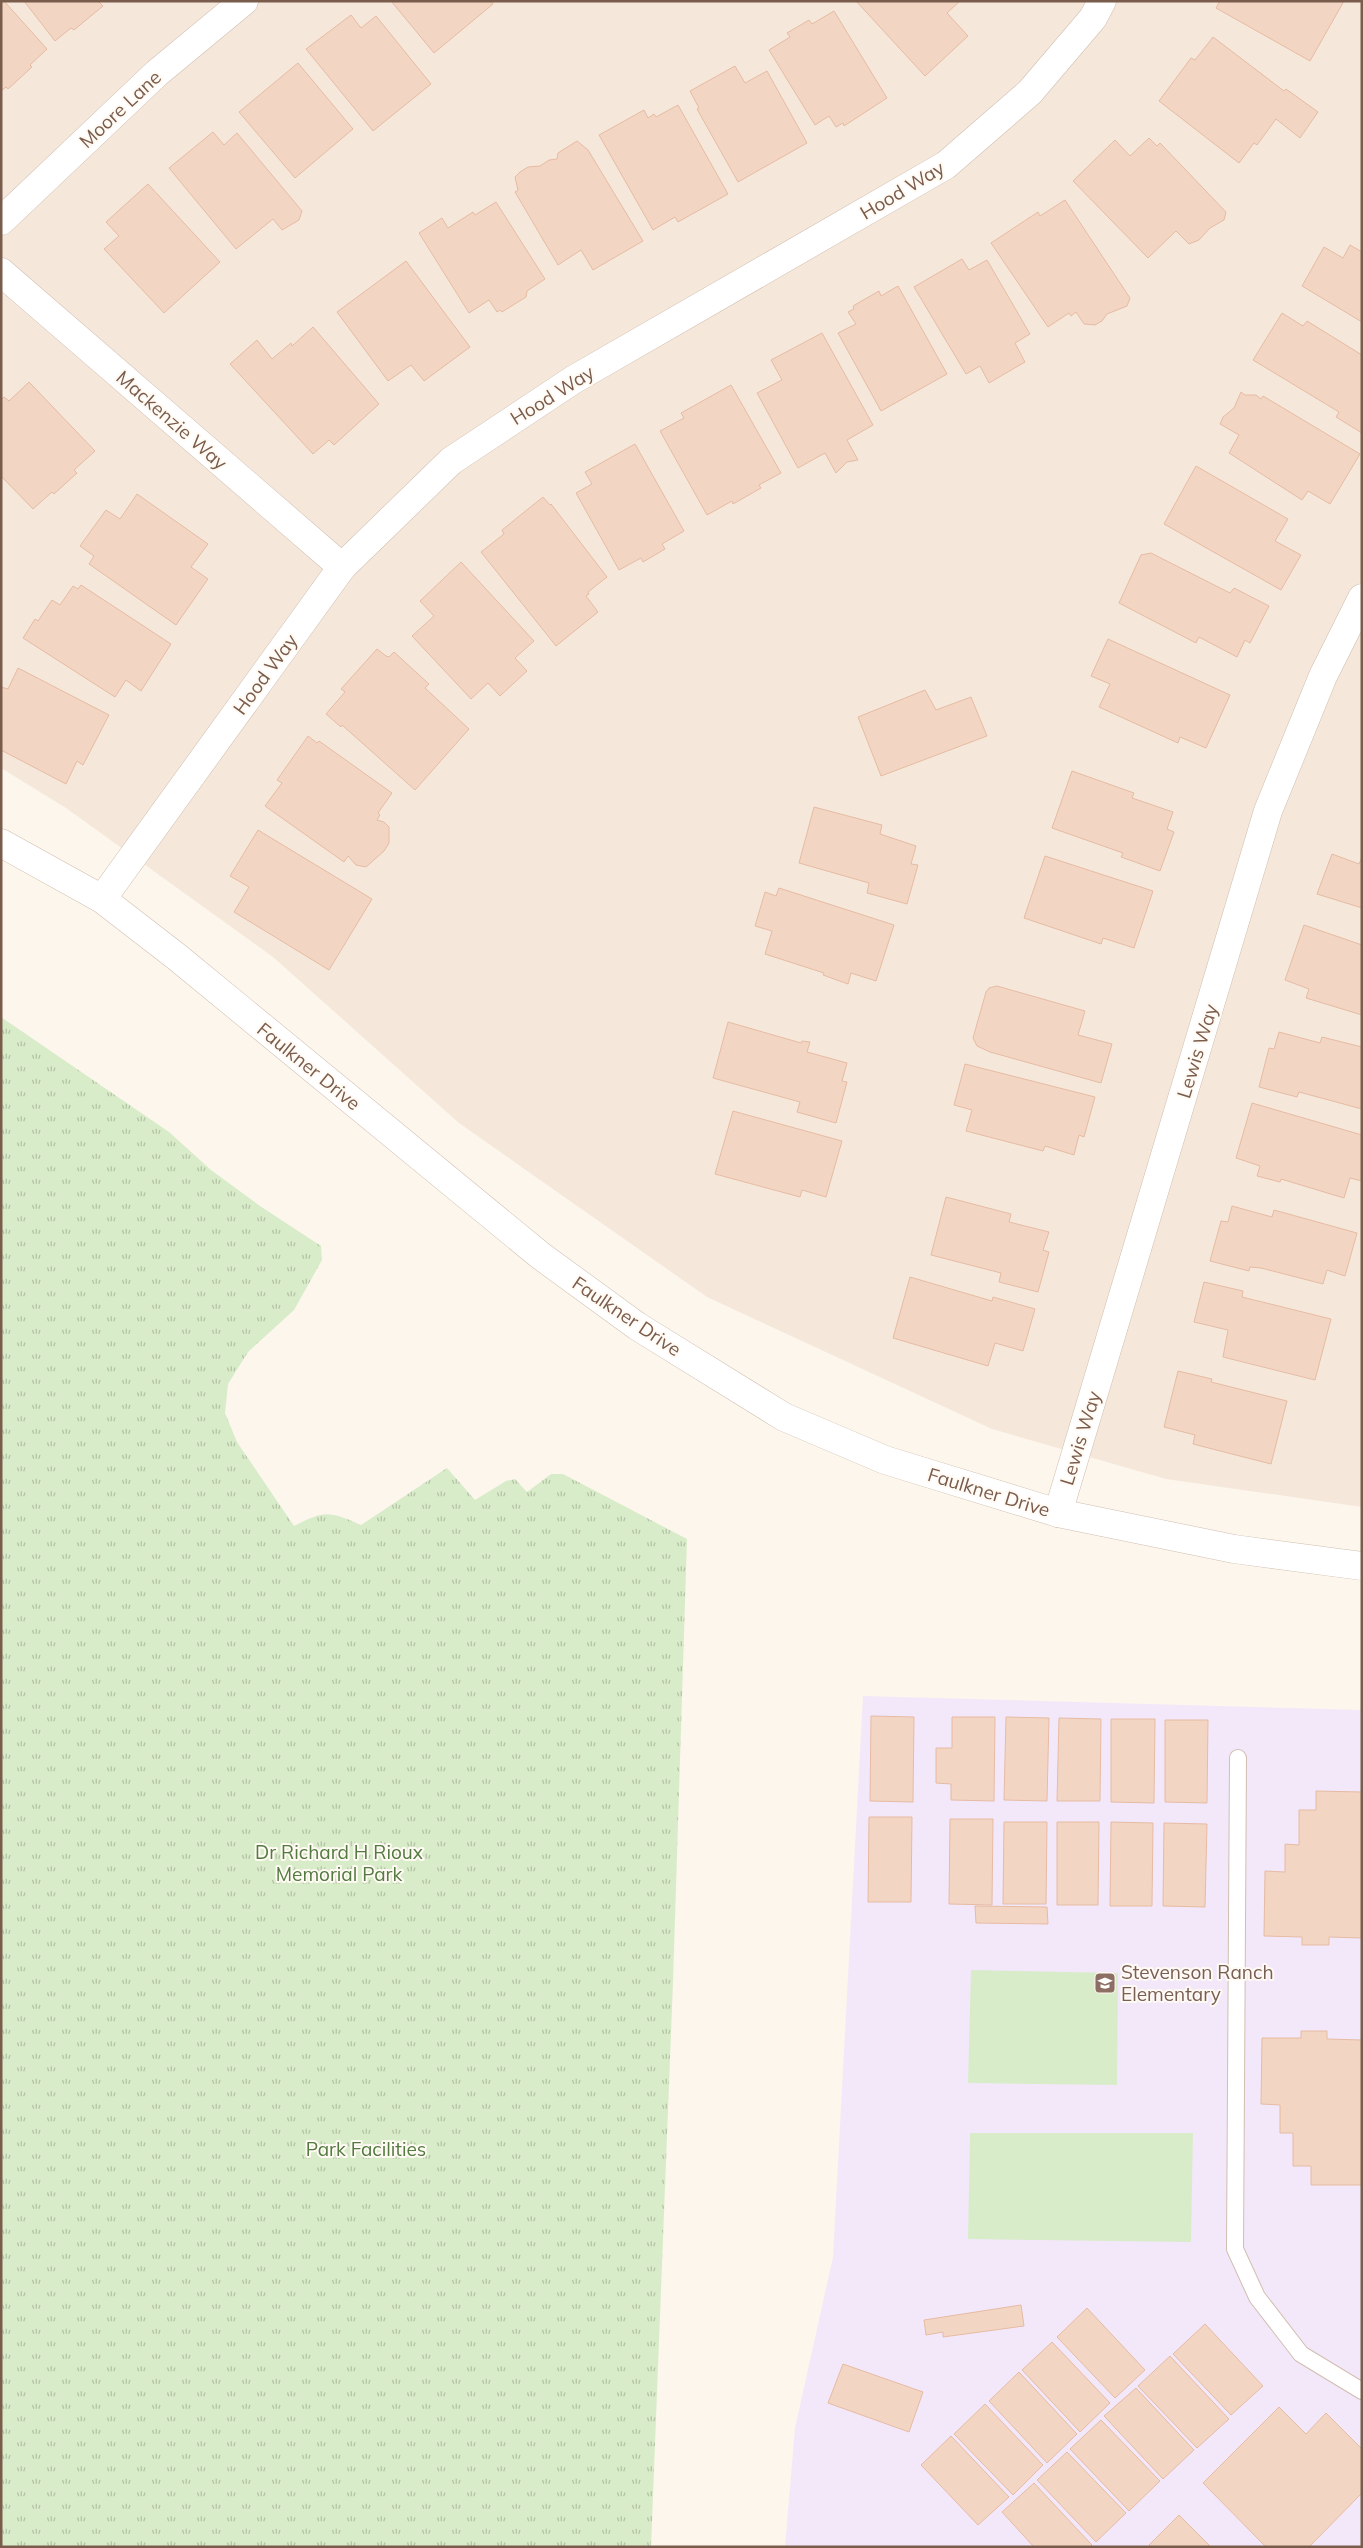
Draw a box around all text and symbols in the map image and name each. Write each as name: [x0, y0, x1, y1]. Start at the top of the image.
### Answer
street label: Moore Lane: [74, 65, 166, 153]
street label: Hood Way: [856, 155, 948, 225]
street label: Hood Way: [506, 360, 598, 430]
street label: Mackenzie Way: [112, 365, 232, 475]
street label: Hood Way: [228, 629, 302, 719]
street label: Lewis Way: [1171, 1001, 1223, 1101]
street label: Faulkner Drive: [252, 1017, 366, 1115]
street label: Faulkner Drive: [568, 1271, 686, 1361]
street label: Lewis Way: [1054, 1388, 1106, 1488]
street label: Faulkner Drive: [925, 1462, 1053, 1522]
park label: Dr Richard H Rioux Memorial Park: [255, 1840, 423, 1886]
place label: Stevenson Ranch Elementary: [1121, 1960, 1274, 2006]
school or university icon: Stevenson Ranch Elementary: [1093, 1971, 1117, 1995]
park label: Park Facilities: [306, 2137, 426, 2161]

